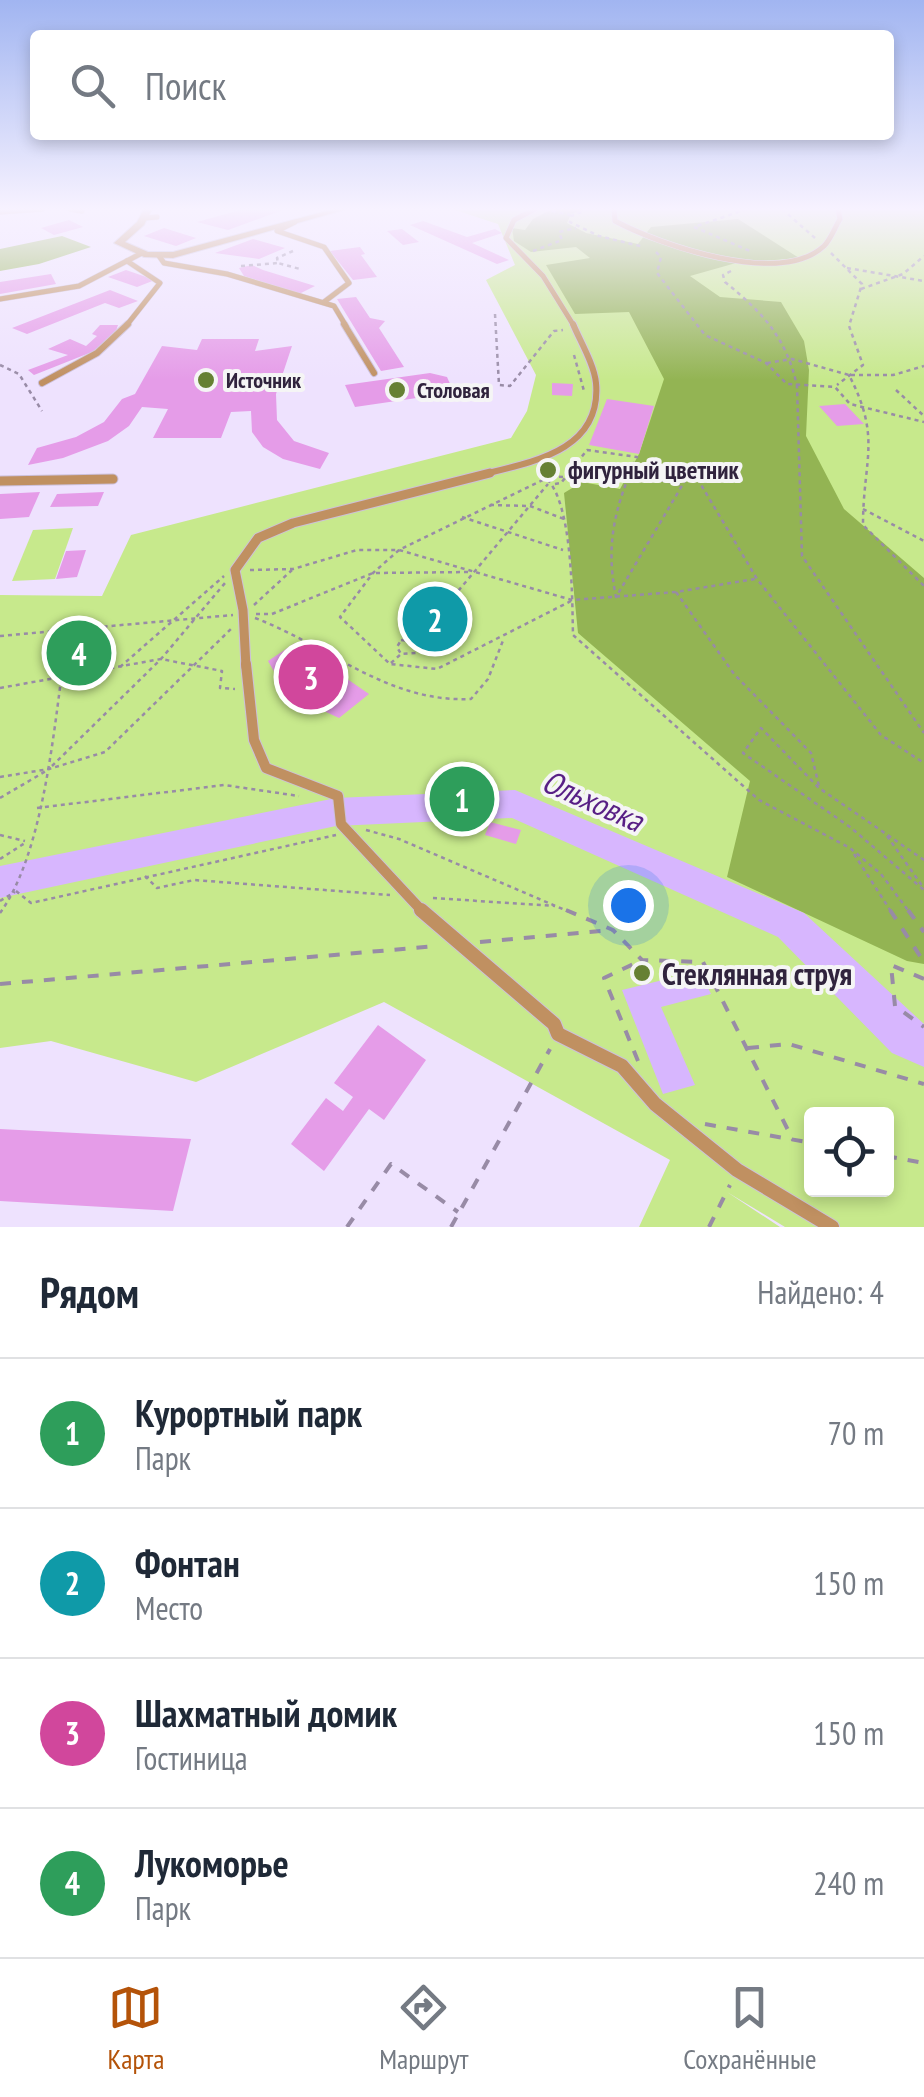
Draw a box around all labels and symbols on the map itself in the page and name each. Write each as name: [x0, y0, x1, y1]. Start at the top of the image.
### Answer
place label: Источник: [226, 366, 302, 394]
marker: Источник: [195, 369, 217, 391]
place label: Столовая: [417, 376, 490, 404]
marker: Столовая: [386, 379, 408, 401]
place label: фигурный цветник: [568, 454, 739, 486]
marker: фигурный цветник: [537, 459, 559, 481]
pin: 2: [402, 582, 468, 656]
pin: 4: [46, 616, 112, 690]
pin: 3: [278, 640, 344, 714]
water label: Ольховка: [536, 759, 652, 842]
pin: 1: [430, 762, 494, 836]
your location: [603, 880, 654, 931]
place label: Стеклянная струя: [662, 954, 852, 993]
marker: Стеклянная струя: [631, 962, 653, 984]

